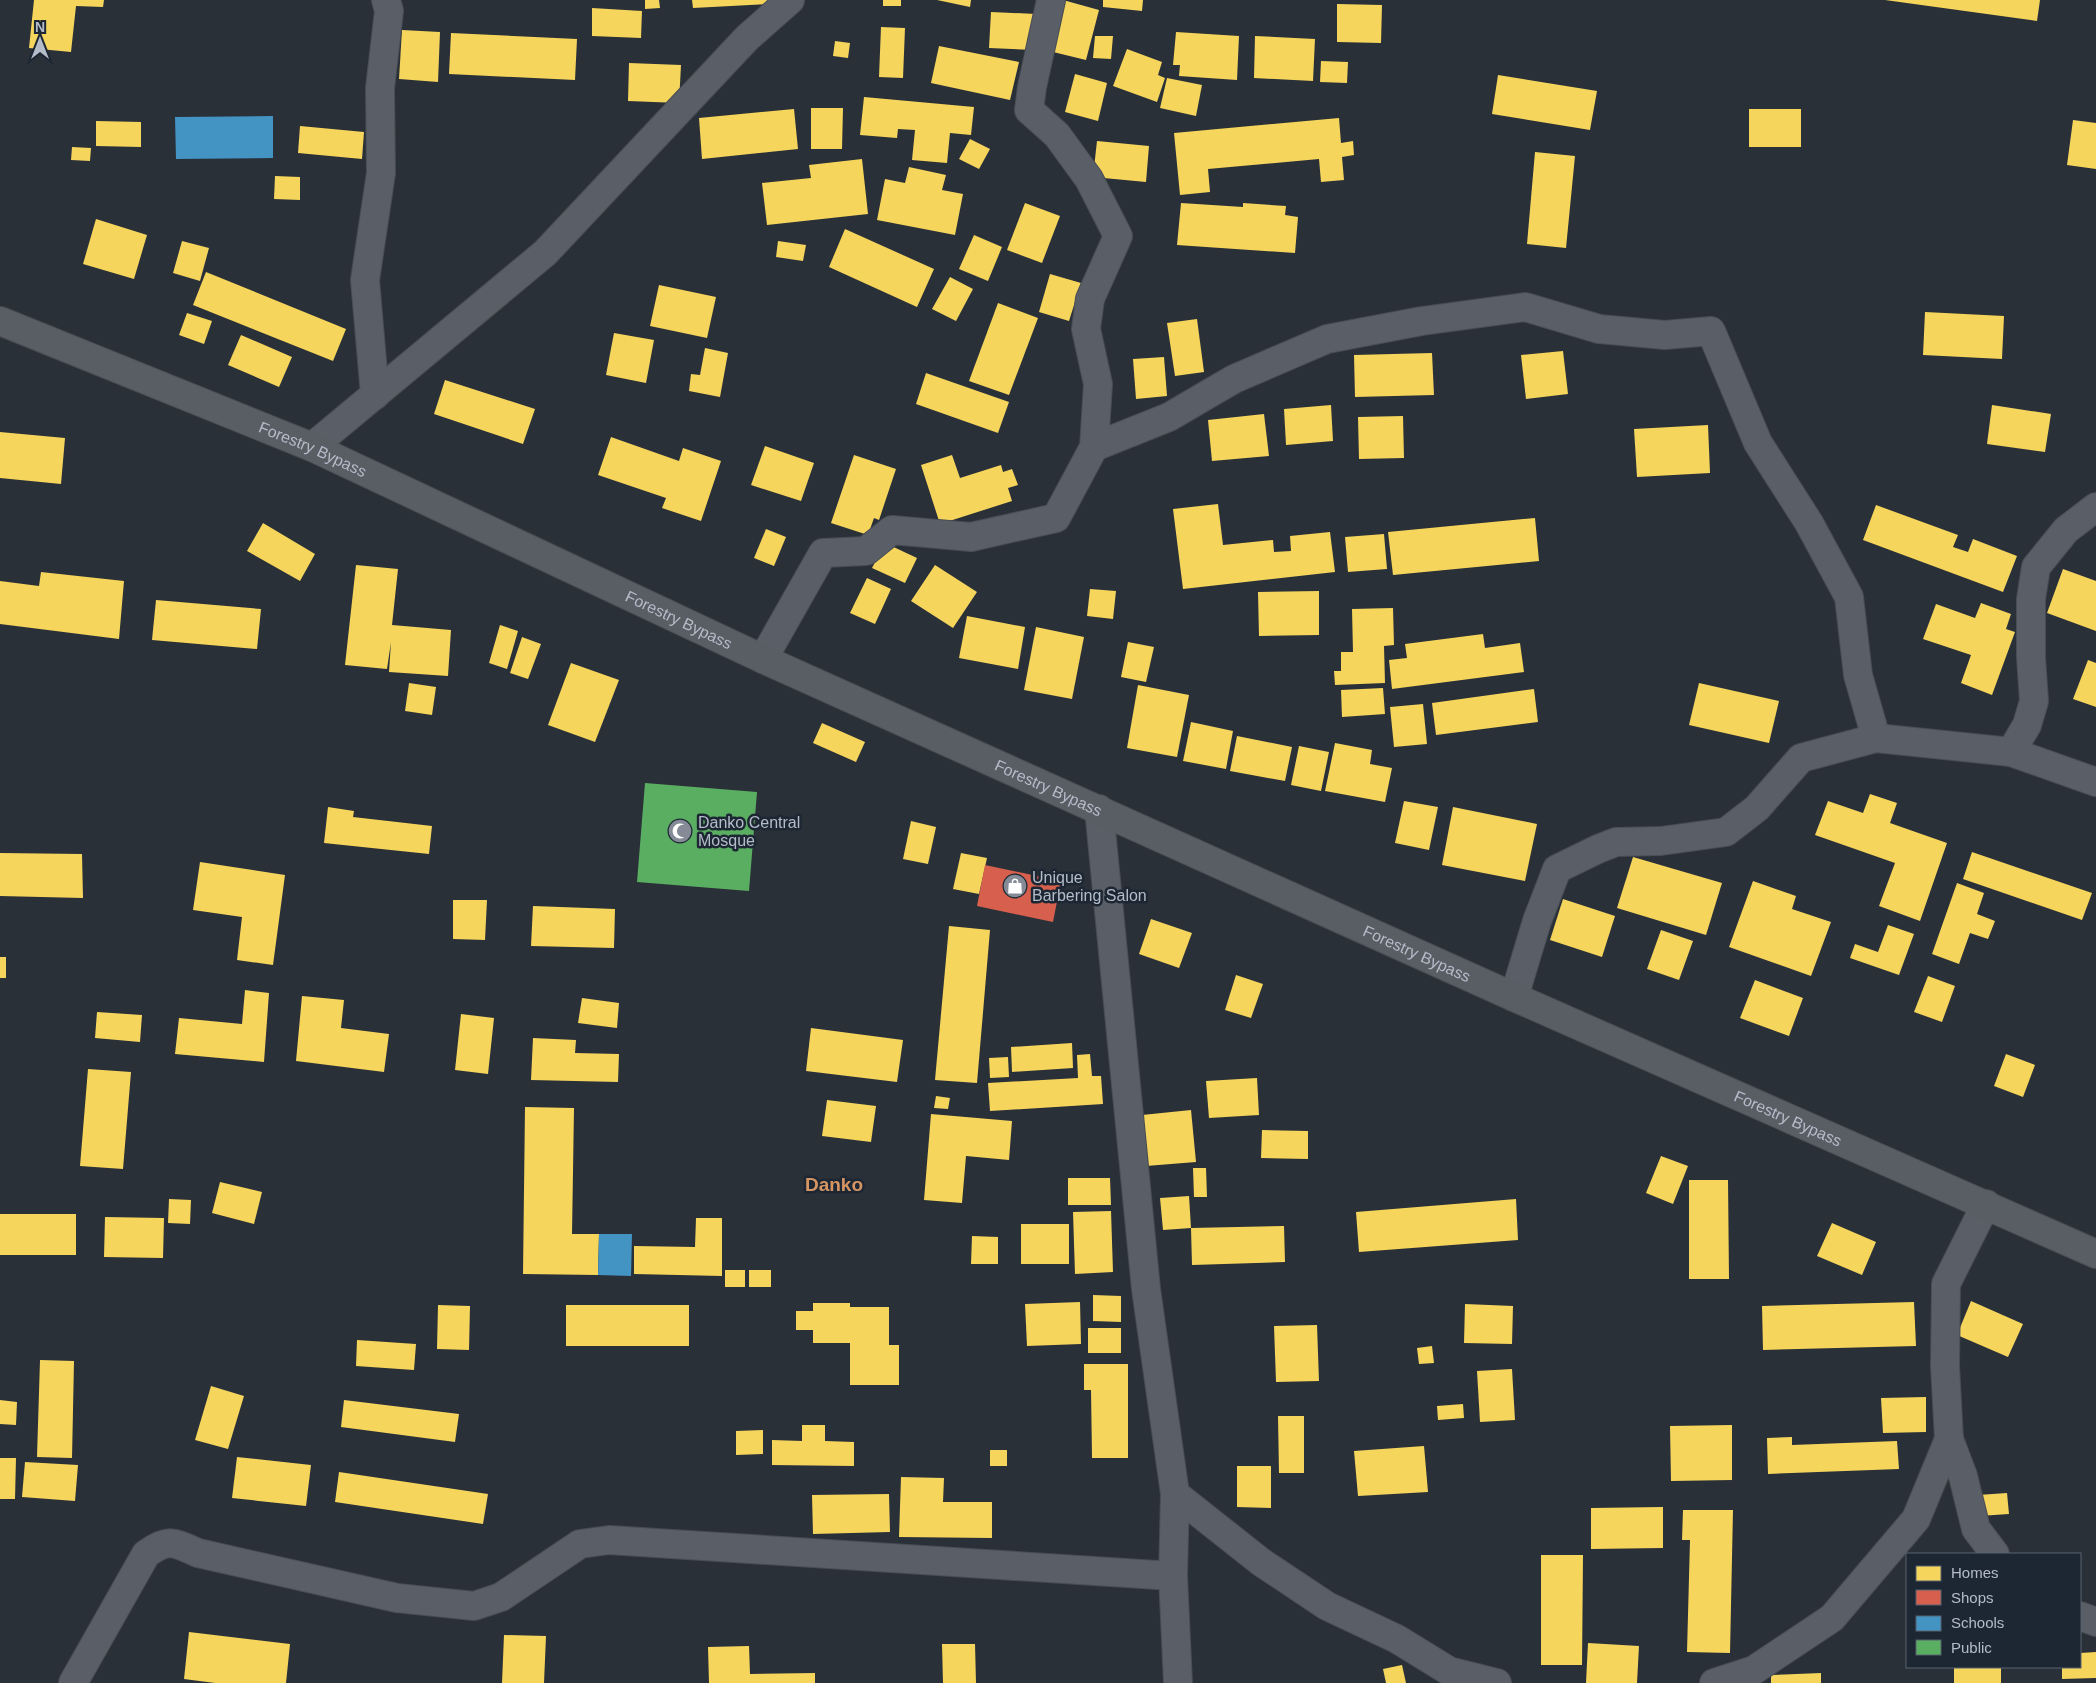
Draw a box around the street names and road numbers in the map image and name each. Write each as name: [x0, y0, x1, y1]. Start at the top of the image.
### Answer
street label: Forestry Bypass: [256, 418, 369, 480]
street label: Forestry Bypass: [623, 588, 735, 652]
street label: Forestry Bypass: [992, 757, 1105, 819]
street label: Forestry Bypass: [1361, 922, 1473, 985]
street label: Forestry Bypass: [1732, 1087, 1844, 1150]

